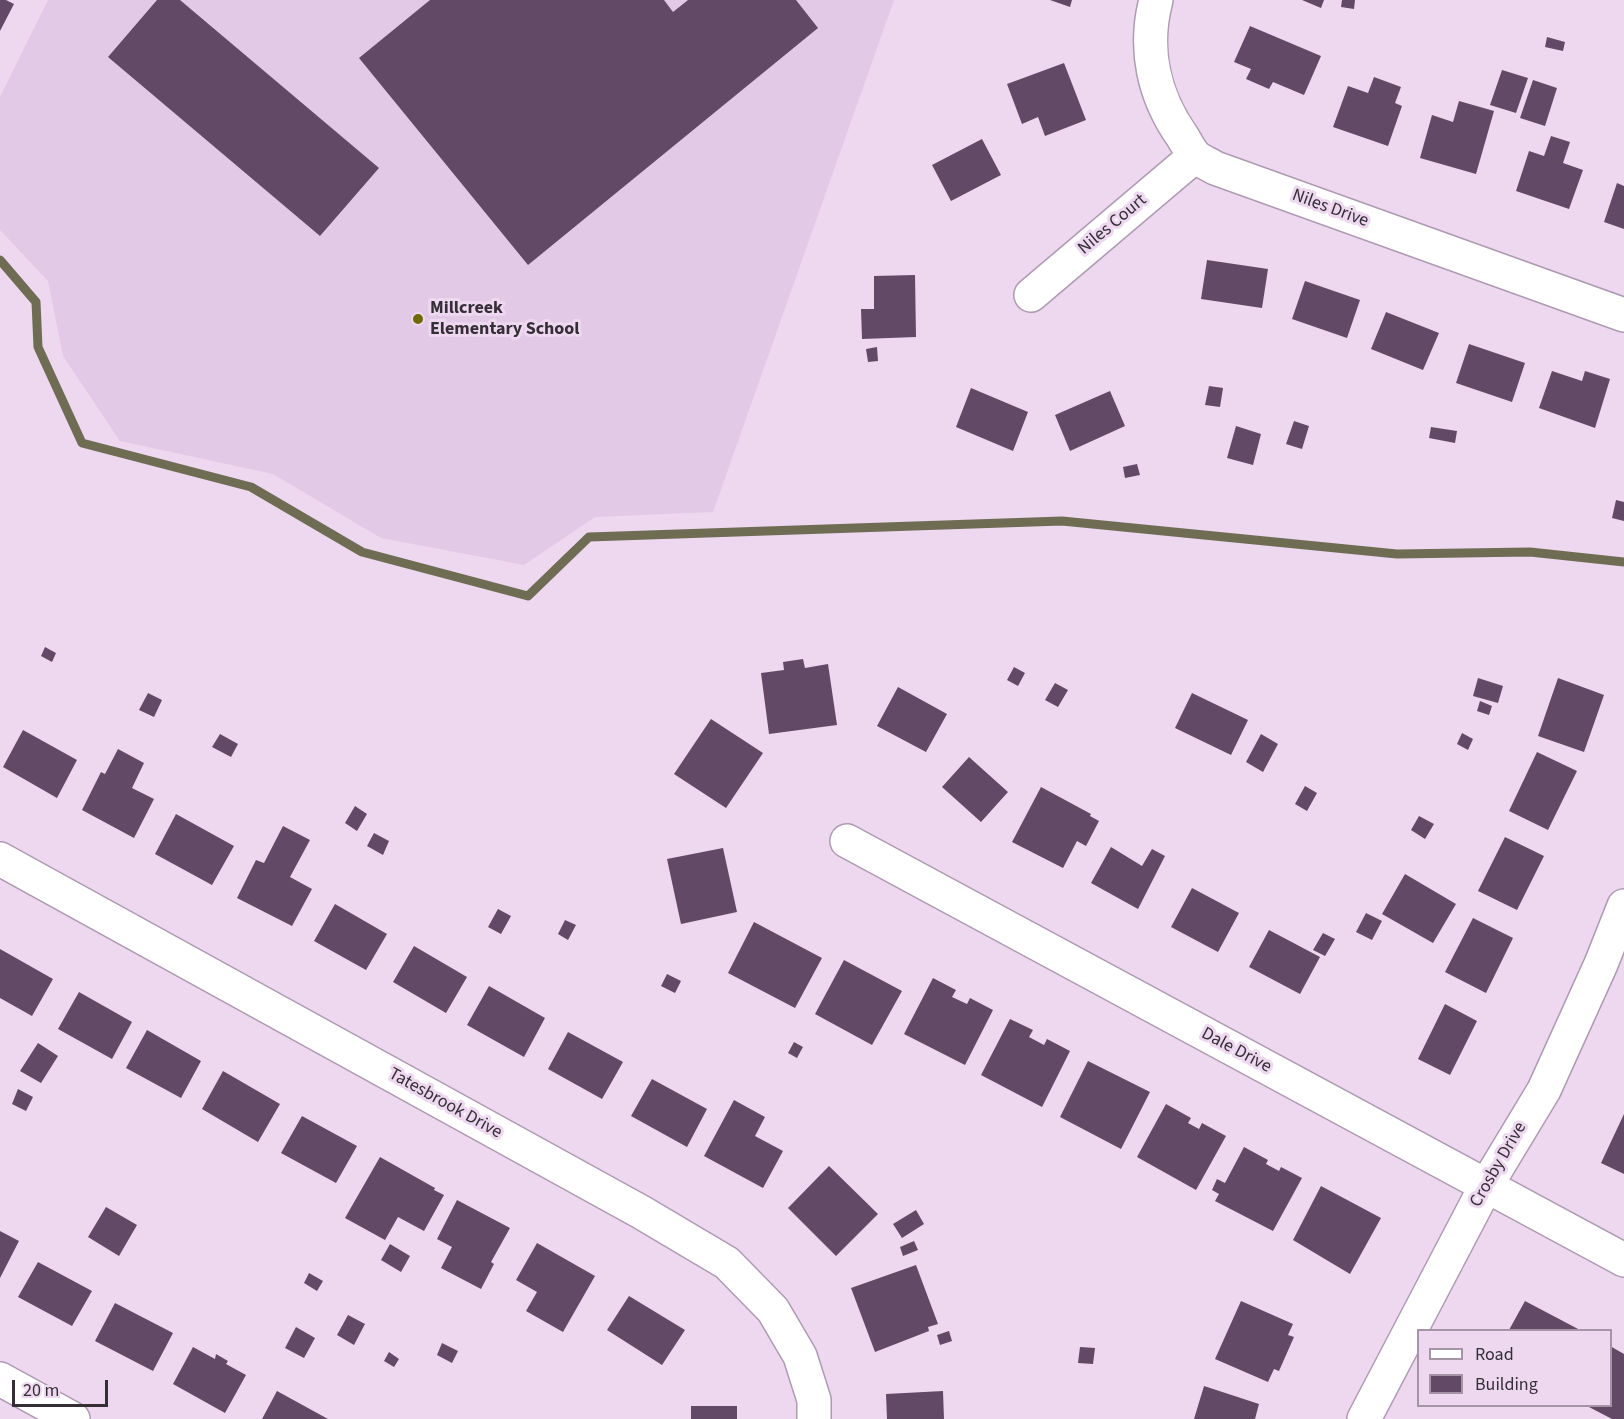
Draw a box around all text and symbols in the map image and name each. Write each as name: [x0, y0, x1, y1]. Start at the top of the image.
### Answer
street label: Niles Drive: [1289, 185, 1371, 233]
street label: Niles Court: [1074, 190, 1152, 260]
place label: Millcreek Elementary School: [430, 298, 580, 340]
marker: Millcreek Elementary School: [411, 312, 425, 326]
street label: Dale Drive: [1197, 1024, 1275, 1078]
street label: Tatesbrook Drive: [384, 1064, 506, 1144]
street label: Crosby Drive: [1466, 1119, 1532, 1211]
legend: [1417, 1329, 1612, 1407]
text: Road: [1475, 1342, 1514, 1367]
scale bar: [15, 1368, 111, 1406]
text: Building: [1475, 1372, 1538, 1397]
text: 20 m: [23, 1378, 59, 1403]

